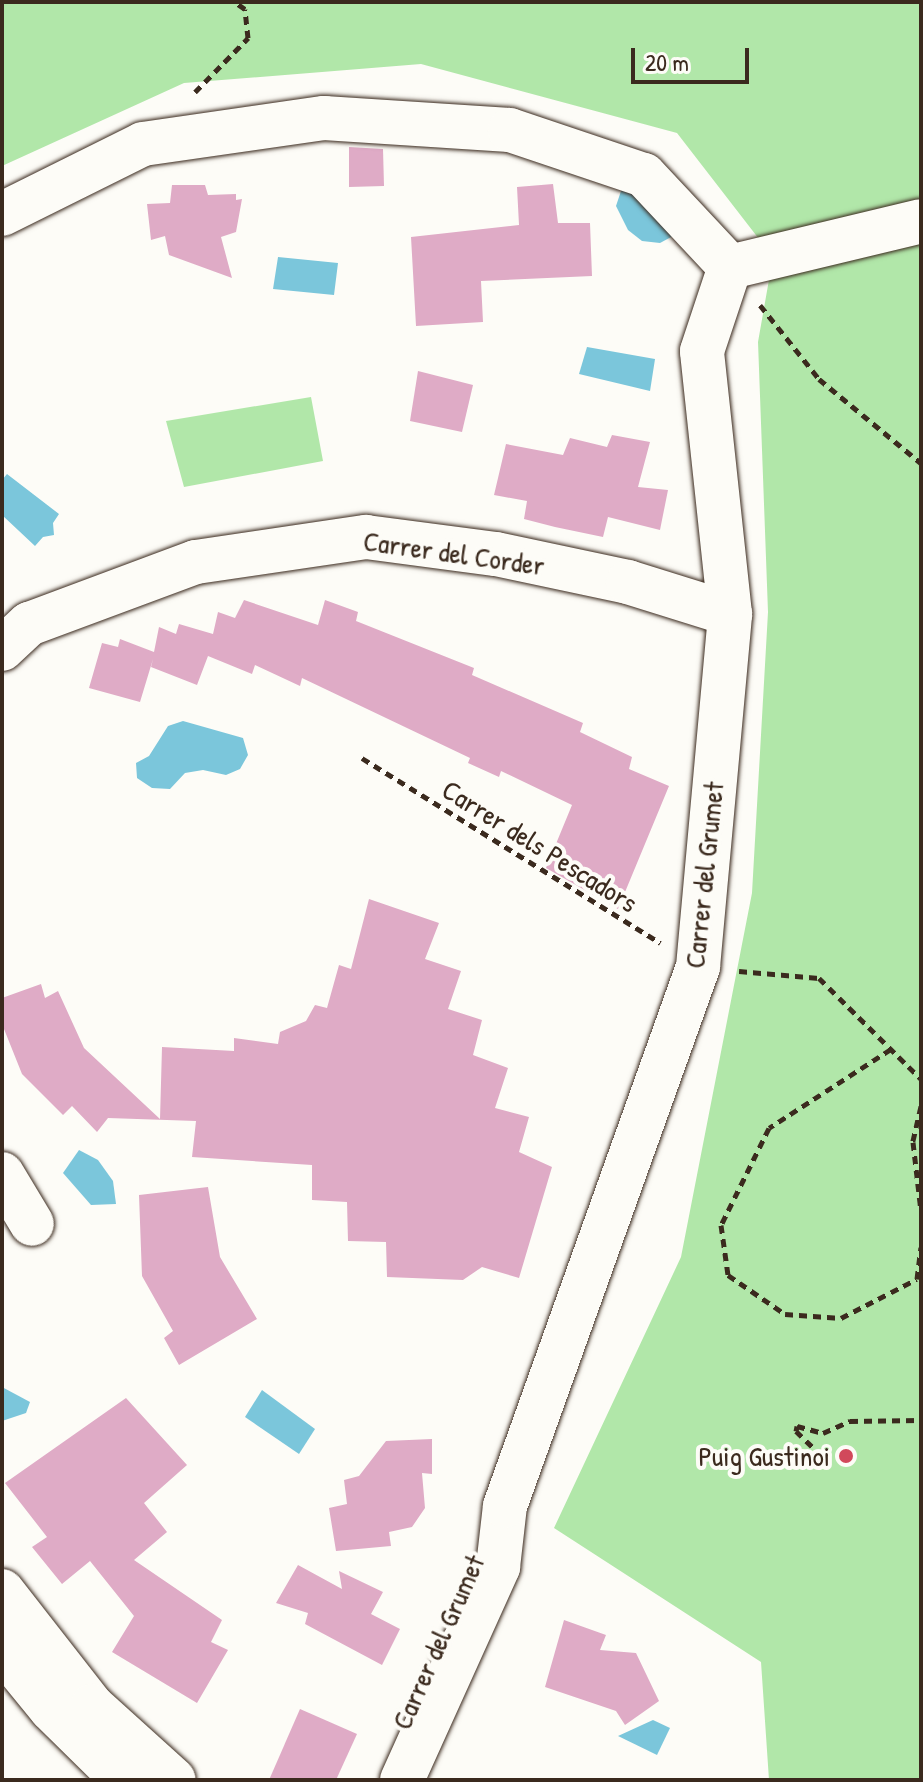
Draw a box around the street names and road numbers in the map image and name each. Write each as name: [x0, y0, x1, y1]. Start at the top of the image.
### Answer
street label: Carrer del Corder: [361, 524, 547, 582]
street label: Carrer dels Pescadors: [436, 772, 644, 920]
street label: Carrer del Grumet: [677, 780, 731, 970]
street label: Carrer del Grumet: [385, 1550, 491, 1734]

